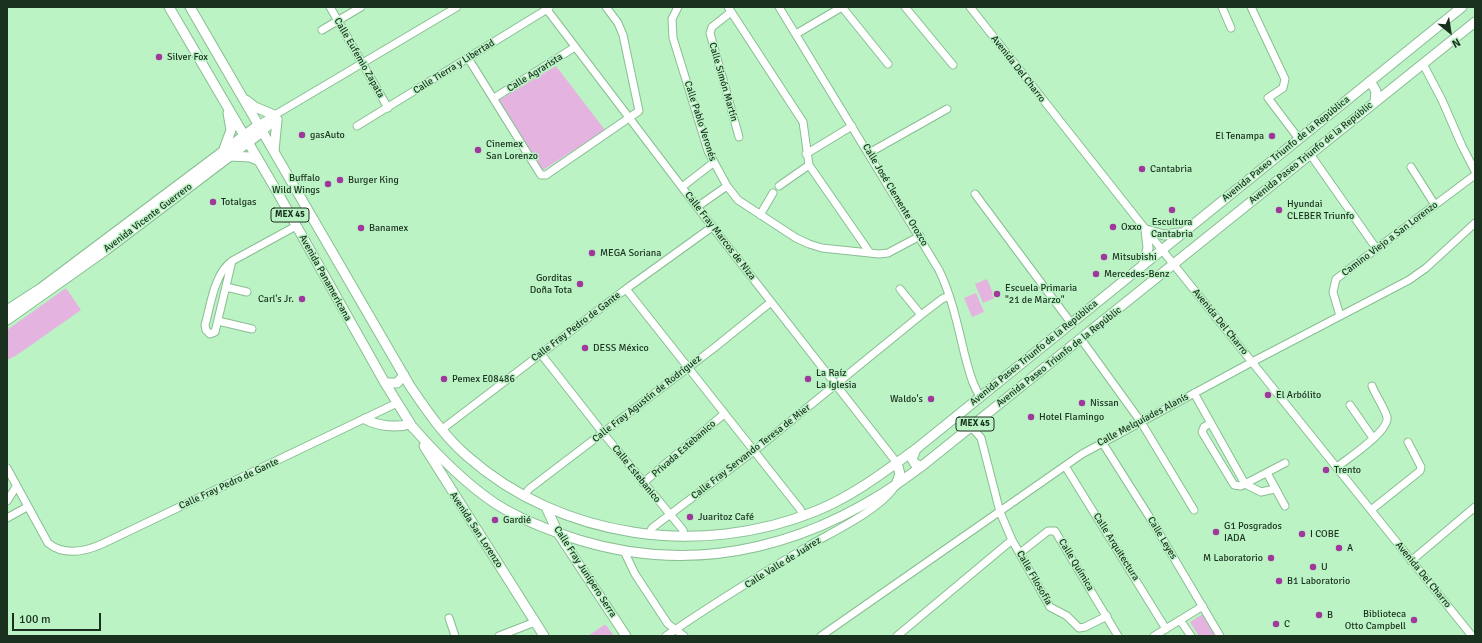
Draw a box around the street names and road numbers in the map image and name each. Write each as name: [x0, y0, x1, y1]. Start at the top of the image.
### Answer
street label: Calle Eufemio Zapata: [331, 16, 387, 100]
street label: Avenida Del Charro: [988, 33, 1048, 105]
street label: Calle Tierra y Libertad: [411, 37, 497, 97]
street label: Calle Simón Martín: [706, 41, 740, 123]
street label: Calle Agrarista: [505, 51, 565, 95]
street label: Calle Pablo Veronés: [681, 79, 719, 163]
street label: Avenida Paseo Triunfo de la República: [1220, 94, 1352, 204]
street label: Avenida Paseo Triunfo de la Repúblic: [1247, 99, 1375, 207]
street label: Calle José Clemente Orozco: [860, 142, 930, 248]
street label: Avenida Vicente Guerrero: [101, 181, 195, 255]
street label: Calle Fray Marcos de Niza: [682, 189, 758, 283]
street label: Camino Viejo a San Lorenzo: [1340, 199, 1440, 279]
road number: MEX 45: [271, 208, 309, 222]
street label: Avenida Panamericana: [296, 233, 354, 323]
street label: Avenida Del Charro: [1190, 286, 1250, 358]
street label: Calle Fray Pedro de Gante: [529, 289, 623, 365]
street label: Avenida Paseo Triunfo de la República: [968, 298, 1100, 408]
street label: Avenida Paseo Triunfo de la Repúblic: [994, 304, 1124, 410]
street label: Calle Fray Agustín de Rodríguez: [590, 353, 704, 445]
street label: Calle Melquíades Alanís: [1095, 391, 1191, 449]
street label: Calle Fray Servando Teresa de Mier: [689, 402, 813, 502]
road number: MEX 45: [956, 417, 994, 431]
street label: Privada Estebanico: [650, 418, 718, 480]
street label: Calle Estebanico: [609, 443, 663, 505]
street label: Calle Fray Pedro de Gante: [177, 456, 281, 512]
street label: Avenida San Lorenzo: [447, 490, 505, 570]
street label: Calle Arquitectura: [1090, 511, 1142, 583]
street label: Calle Leyes: [1145, 514, 1179, 562]
street label: Calle Fray Junípero Serra: [551, 524, 619, 620]
street label: Calle Valle de Juárez: [743, 535, 823, 591]
street label: Calle Química: [1056, 537, 1096, 593]
street label: Avenida Del Charro: [1393, 539, 1453, 611]
street label: Calle Filosofía: [1014, 549, 1054, 607]

